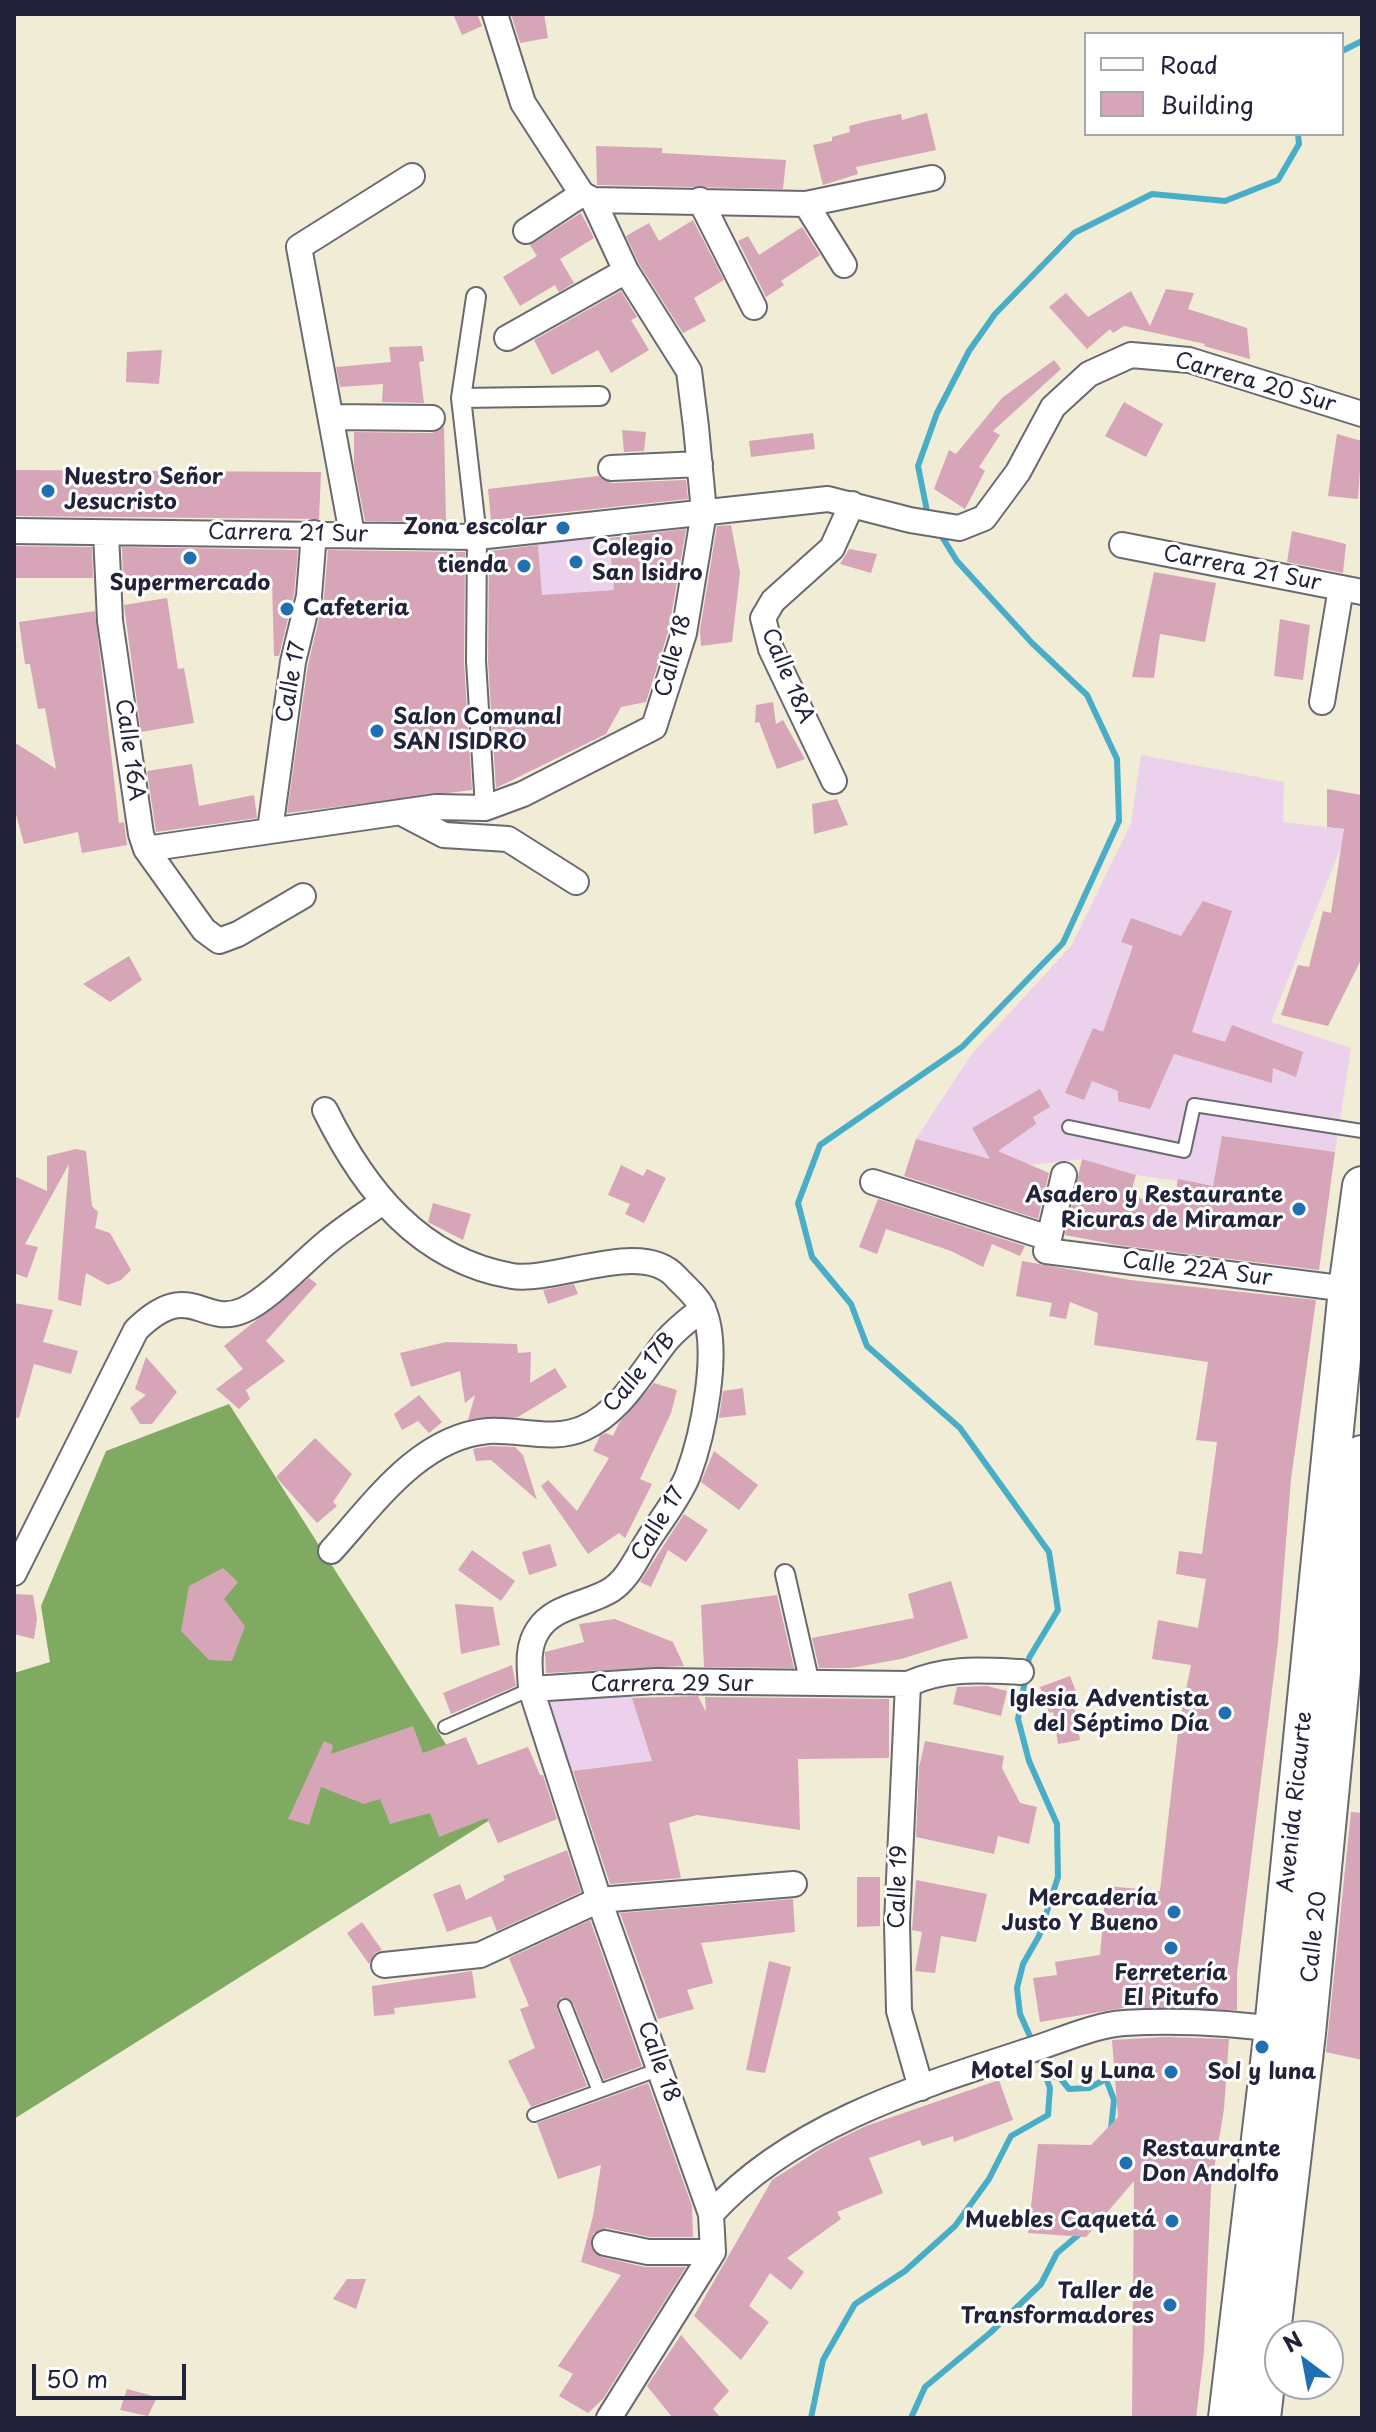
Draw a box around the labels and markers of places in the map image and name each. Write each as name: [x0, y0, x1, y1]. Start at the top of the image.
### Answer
place label: Nuestro Señor Jesucristo: [64, 465, 223, 516]
marker: Nuestro Señor Jesucristo: [39, 482, 57, 500]
place label: Zona escolar: [403, 515, 547, 541]
marker: Zona escolar: [554, 519, 572, 537]
place label: Colegio San Isidro: [592, 536, 702, 588]
marker: Supermercado: [181, 549, 199, 567]
place label: tienda: [438, 553, 508, 579]
marker: Colegio San Isidro: [567, 553, 585, 571]
marker: tienda: [515, 557, 533, 575]
place label: Supermercado: [110, 571, 270, 597]
place label: Cafeteria: [303, 596, 409, 622]
marker: Cafeteria: [278, 600, 296, 618]
place label: Salon Comunal SAN ISIDRO: [393, 705, 562, 756]
marker: Salon Comunal SAN ISIDRO: [368, 722, 386, 740]
place label: Asadero y Restaurante Ricuras de Miramar: [1025, 1183, 1283, 1234]
marker: Asadero y Restaurante Ricuras de Miramar: [1290, 1200, 1308, 1218]
place label: Iglesia Adventista del Séptimo Día: [1009, 1687, 1209, 1738]
marker: Iglesia Adventista del Séptimo Día: [1216, 1704, 1234, 1722]
place label: Mercadería Justo Y Bueno: [1001, 1886, 1158, 1938]
marker: Mercadería Justo Y Bueno: [1165, 1903, 1183, 1921]
marker: Ferretería El Pitufo: [1162, 1939, 1180, 1957]
place label: Ferretería El Pitufo: [1114, 1961, 1228, 2012]
marker: Sol y luna: [1253, 2038, 1271, 2056]
place label: Motel Sol y Luna: [971, 2059, 1155, 2085]
place label: Sol y luna: [1208, 2060, 1316, 2086]
marker: Motel Sol y Luna: [1162, 2063, 1180, 2081]
place label: Restaurante Don Andolfo: [1142, 2137, 1280, 2188]
marker: Restaurante Don Andolfo: [1117, 2154, 1135, 2172]
place label: Muebles Caquetá: [965, 2208, 1156, 2234]
marker: Muebles Caquetá: [1163, 2212, 1181, 2230]
place label: Taller de Transformadores: [961, 2279, 1154, 2330]
marker: Taller de Transformadores: [1161, 2296, 1179, 2314]

